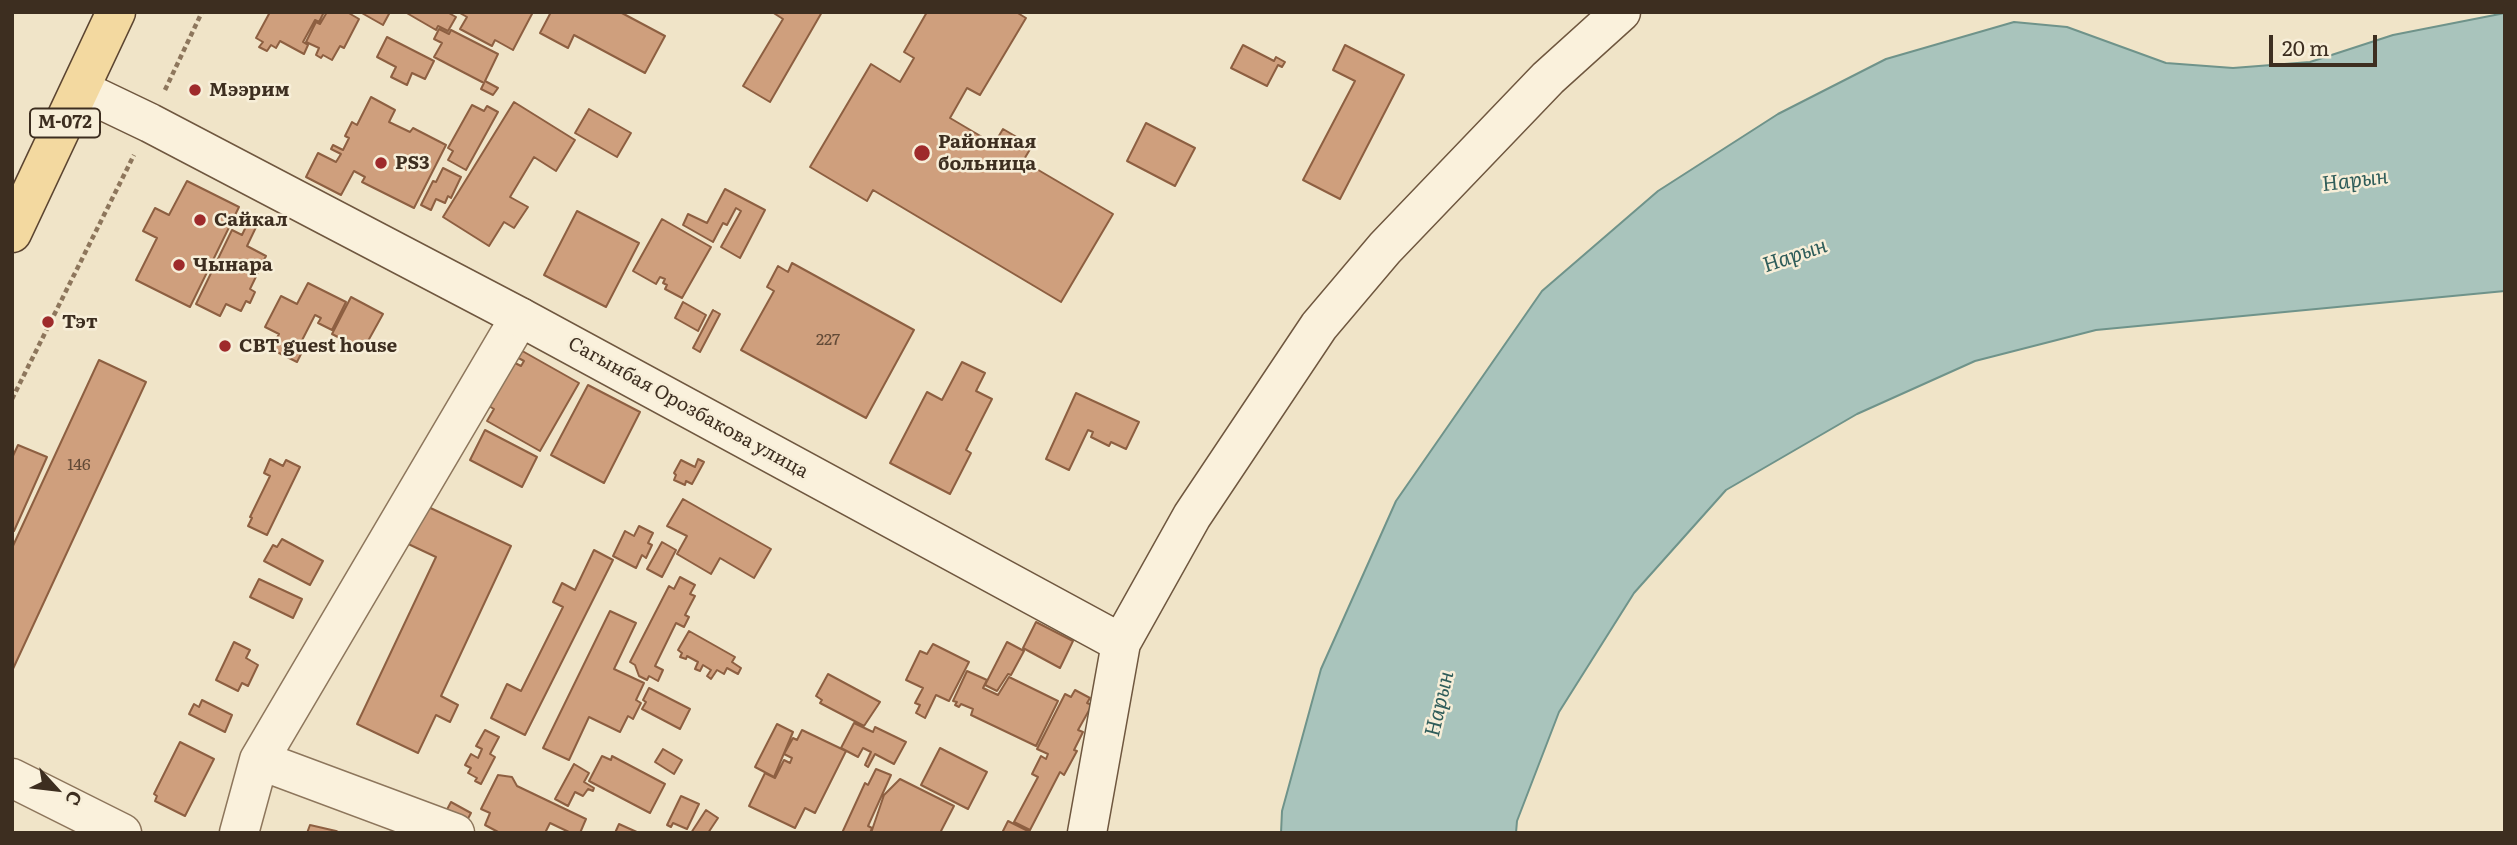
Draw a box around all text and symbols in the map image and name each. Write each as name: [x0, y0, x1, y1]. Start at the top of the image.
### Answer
scale bar: [2272, 21, 2380, 65]
text: 20 m: [2282, 31, 2329, 62]
place label: Мээрим: [209, 79, 289, 101]
marker: Мээрим: [187, 82, 203, 98]
road number: М-072: [30, 109, 100, 138]
place label: Районная больница: [938, 131, 1036, 175]
marker: Районная больница: [912, 143, 932, 163]
place label: PS3: [395, 152, 430, 174]
marker: PS3: [373, 155, 389, 171]
water label: Нарын: [2321, 164, 2389, 198]
place label: Сайкал: [214, 209, 288, 231]
marker: Сайкал: [192, 212, 208, 228]
water label: Нарын: [1760, 233, 1830, 279]
place label: Чынара: [193, 254, 273, 276]
marker: Чынара: [171, 257, 187, 273]
place label: Тэт: [62, 311, 98, 333]
marker: Тэт: [40, 314, 56, 330]
house number: 227: [816, 330, 840, 350]
street label: Сагынбая Орозбакова улица: [564, 332, 812, 484]
place label: CBT guest house: [239, 335, 397, 357]
marker: CBT guest house: [217, 338, 233, 354]
house number: 146: [67, 455, 91, 475]
water label: Нарын: [1420, 669, 1460, 739]
north arrow: [21, 754, 91, 824]
text: С: [59, 786, 90, 811]

